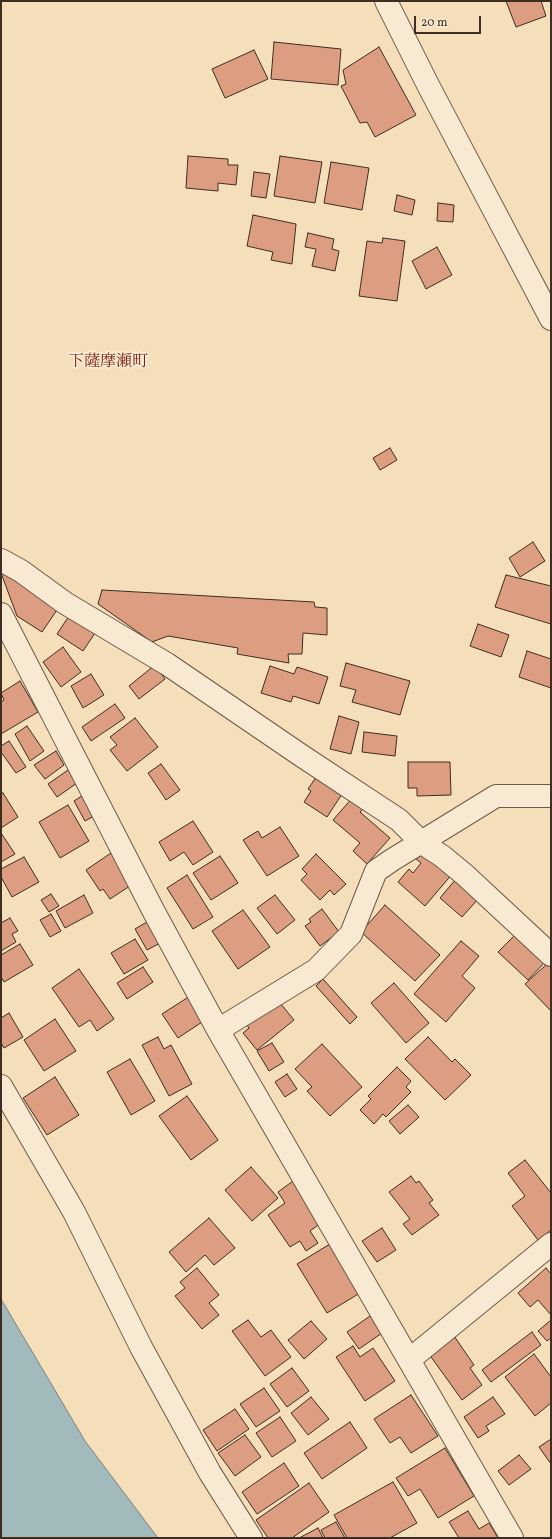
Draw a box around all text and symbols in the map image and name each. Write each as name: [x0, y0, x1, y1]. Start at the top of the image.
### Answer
scale bar: [416, 8, 483, 34]
text: 20 m: [421, 15, 448, 31]
district label: 下薩摩瀬町: [68, 353, 148, 373]

